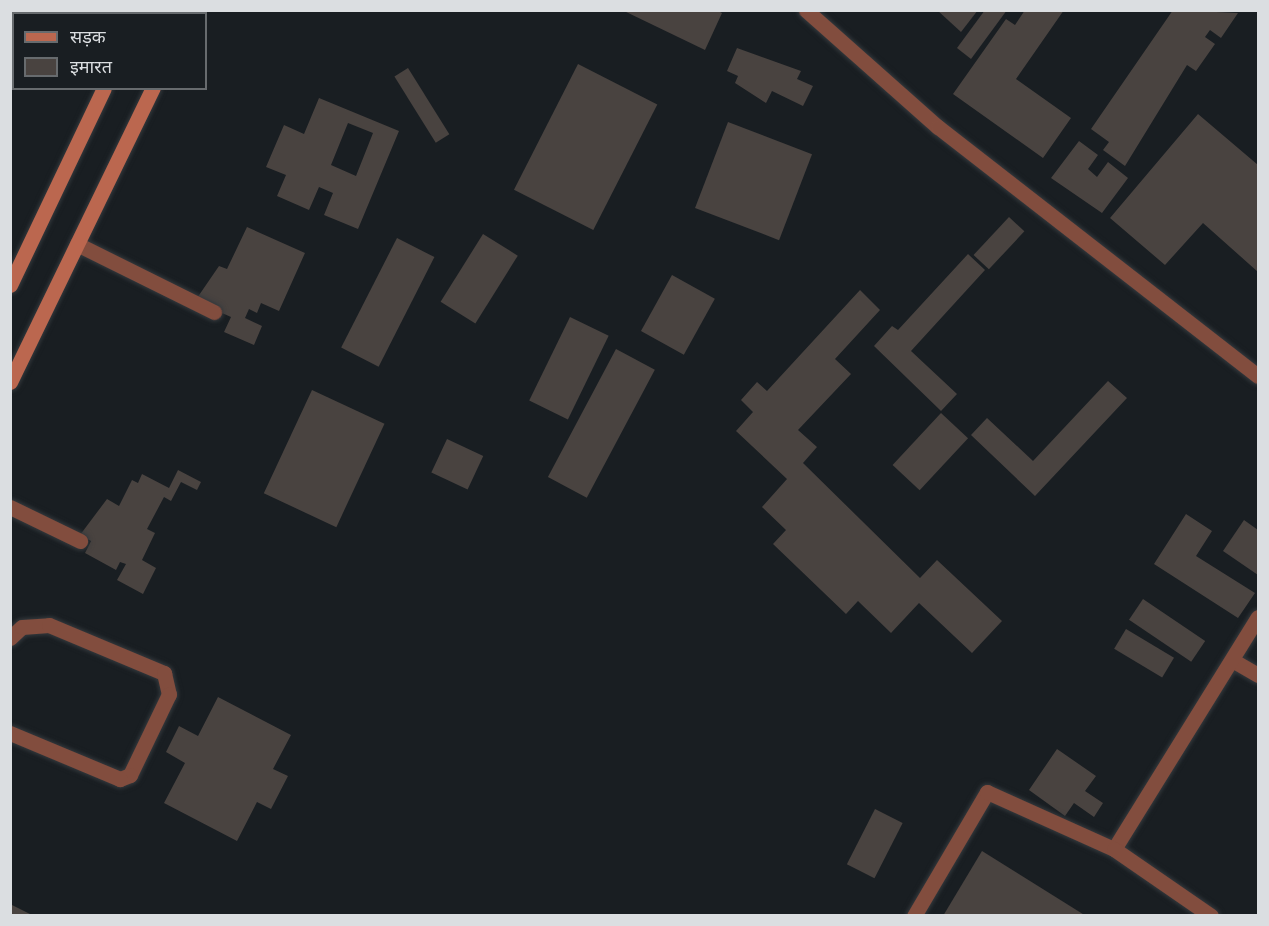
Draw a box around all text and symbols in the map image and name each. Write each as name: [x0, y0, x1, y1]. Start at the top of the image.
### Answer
legend: [12, 12, 207, 90]
text: सड़क: [70, 24, 106, 48]
text: इमारत: [70, 54, 112, 78]

